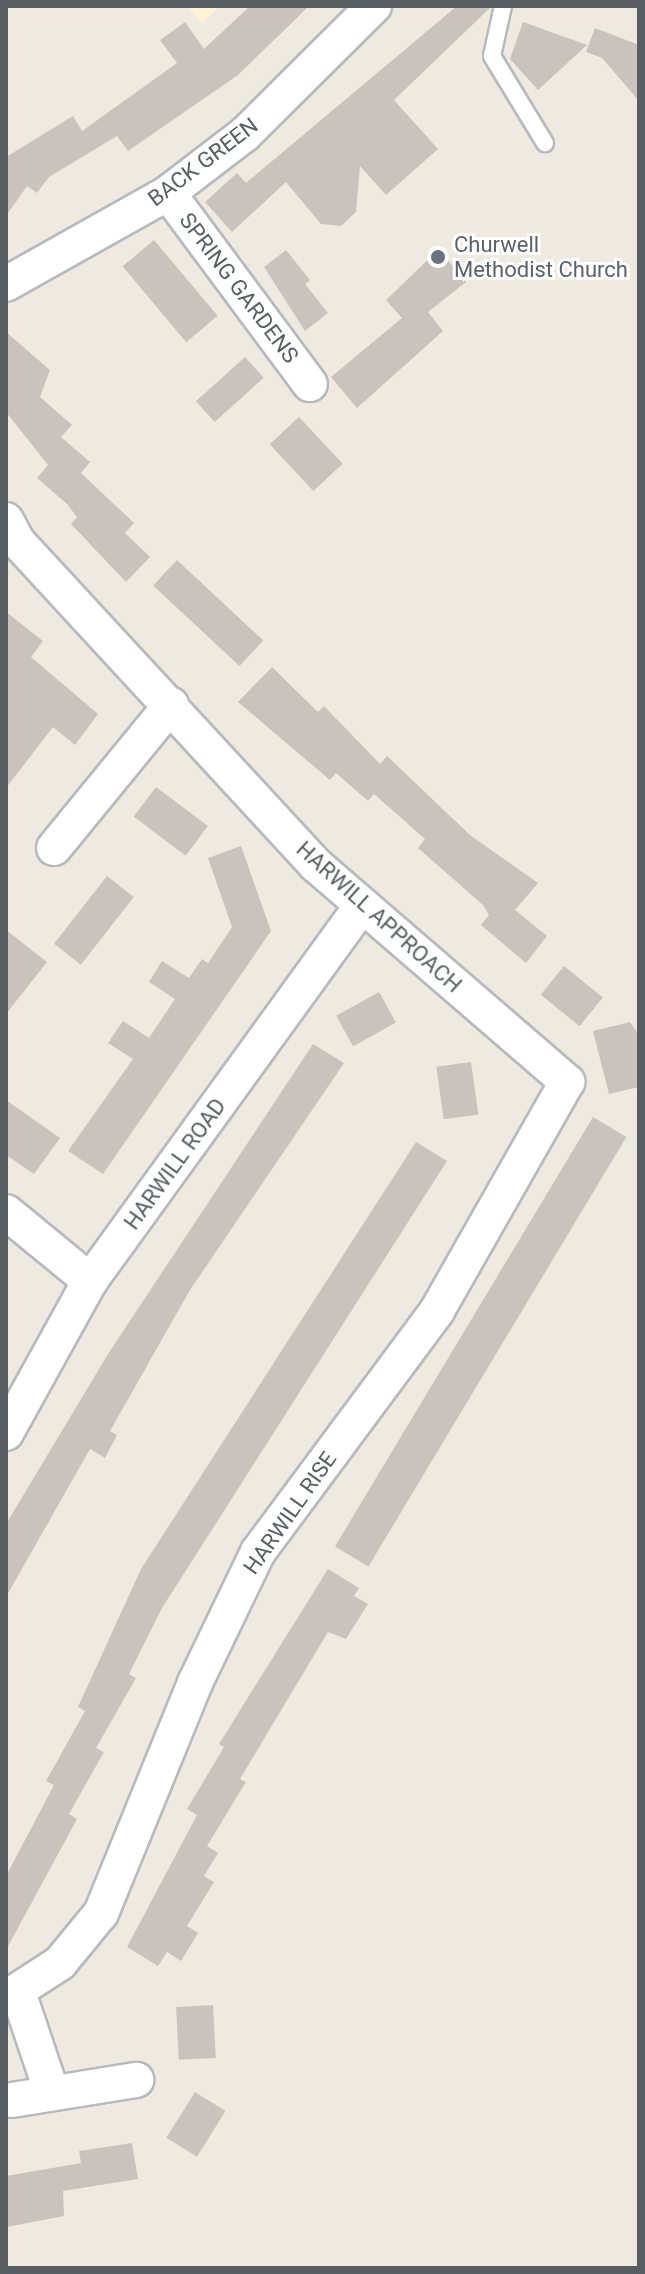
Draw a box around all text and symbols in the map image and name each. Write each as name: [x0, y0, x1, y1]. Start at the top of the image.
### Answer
street label: BACK GREEN: [143, 112, 263, 212]
street label: SPRING GARDENS: [174, 208, 304, 368]
place label: Churwell Methodist Church: [454, 231, 628, 282]
marker: Churwell Methodist Church: [429, 248, 447, 266]
street label: HARWILL APPROACH: [291, 836, 467, 998]
street label: HARWILL ROAD: [119, 1093, 231, 1235]
street label: HARWILL RISE: [238, 1447, 342, 1579]

